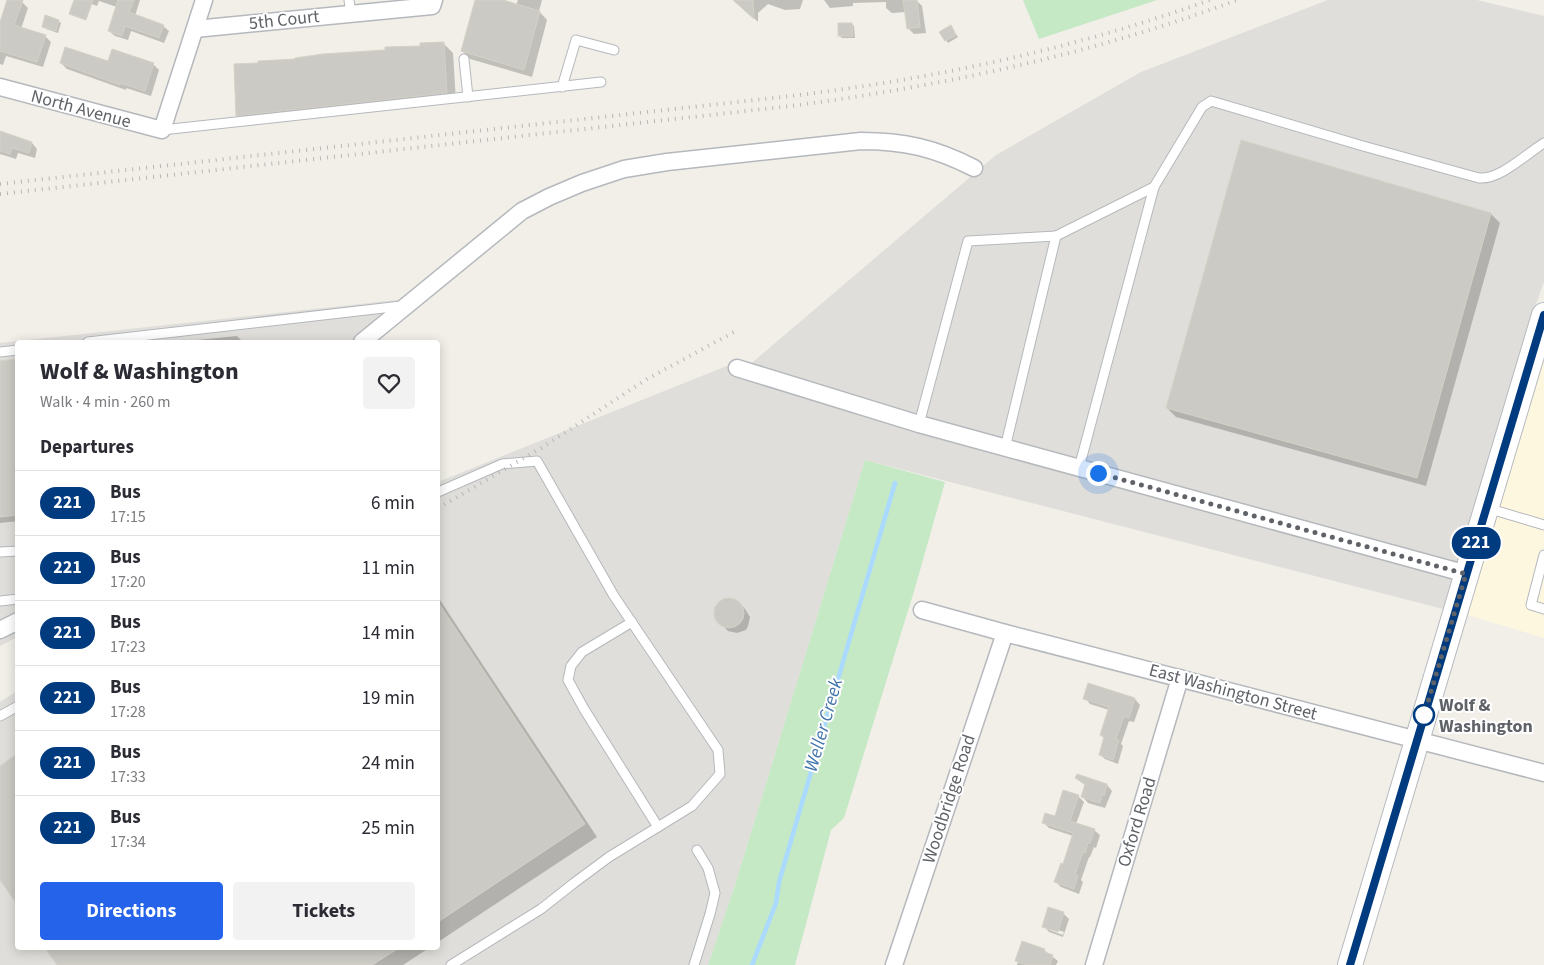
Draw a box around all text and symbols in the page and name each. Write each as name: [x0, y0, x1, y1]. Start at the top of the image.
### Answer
street label: 5th Court: [248, 4, 320, 36]
street label: North Avenue: [28, 84, 134, 134]
text: Wolf & Washington: [40, 354, 239, 389]
button: heart: [363, 357, 415, 409]
text: Walk · 4 min · 260 m: [40, 391, 171, 413]
text: Departures: [40, 434, 134, 461]
your location: [1086, 461, 1111, 486]
text: Bus: [110, 479, 141, 506]
text: 221: [53, 490, 82, 515]
text: 6 min: [371, 490, 415, 517]
text: 17:15: [110, 506, 146, 528]
line badge: 221: [1447, 527, 1505, 559]
text: 221: [1462, 530, 1490, 555]
text: Bus: [110, 544, 141, 571]
text: 221: [53, 555, 82, 580]
text: 11 min: [361, 555, 415, 582]
text: 17:20: [110, 571, 146, 593]
text: Bus: [110, 609, 141, 636]
text: 221: [53, 620, 82, 645]
text: 14 min: [361, 620, 415, 647]
text: 17:23: [110, 636, 146, 658]
street label: East Washington Street: [1146, 658, 1320, 726]
text: Bus: [110, 674, 141, 701]
water label: Weller Creek: [798, 674, 851, 775]
text: 221: [53, 685, 82, 710]
text: 19 min: [361, 685, 415, 712]
place label: Wolf & Washington: [1439, 693, 1533, 739]
text: 17:28: [110, 701, 146, 723]
marker: Wolf & Washington: [1413, 704, 1435, 726]
street label: Woodbridge Road: [916, 731, 982, 867]
text: Bus: [110, 739, 141, 766]
text: 221: [53, 750, 82, 775]
text: 24 min: [361, 750, 415, 777]
text: 17:33: [110, 766, 146, 788]
street label: Oxford Road: [1111, 774, 1163, 870]
text: Bus: [110, 804, 141, 831]
text: 221: [53, 815, 82, 840]
text: 25 min: [361, 815, 415, 842]
text: 17:34: [110, 831, 146, 853]
button: Directions: [40, 882, 223, 940]
button: Tickets: [233, 882, 415, 940]

